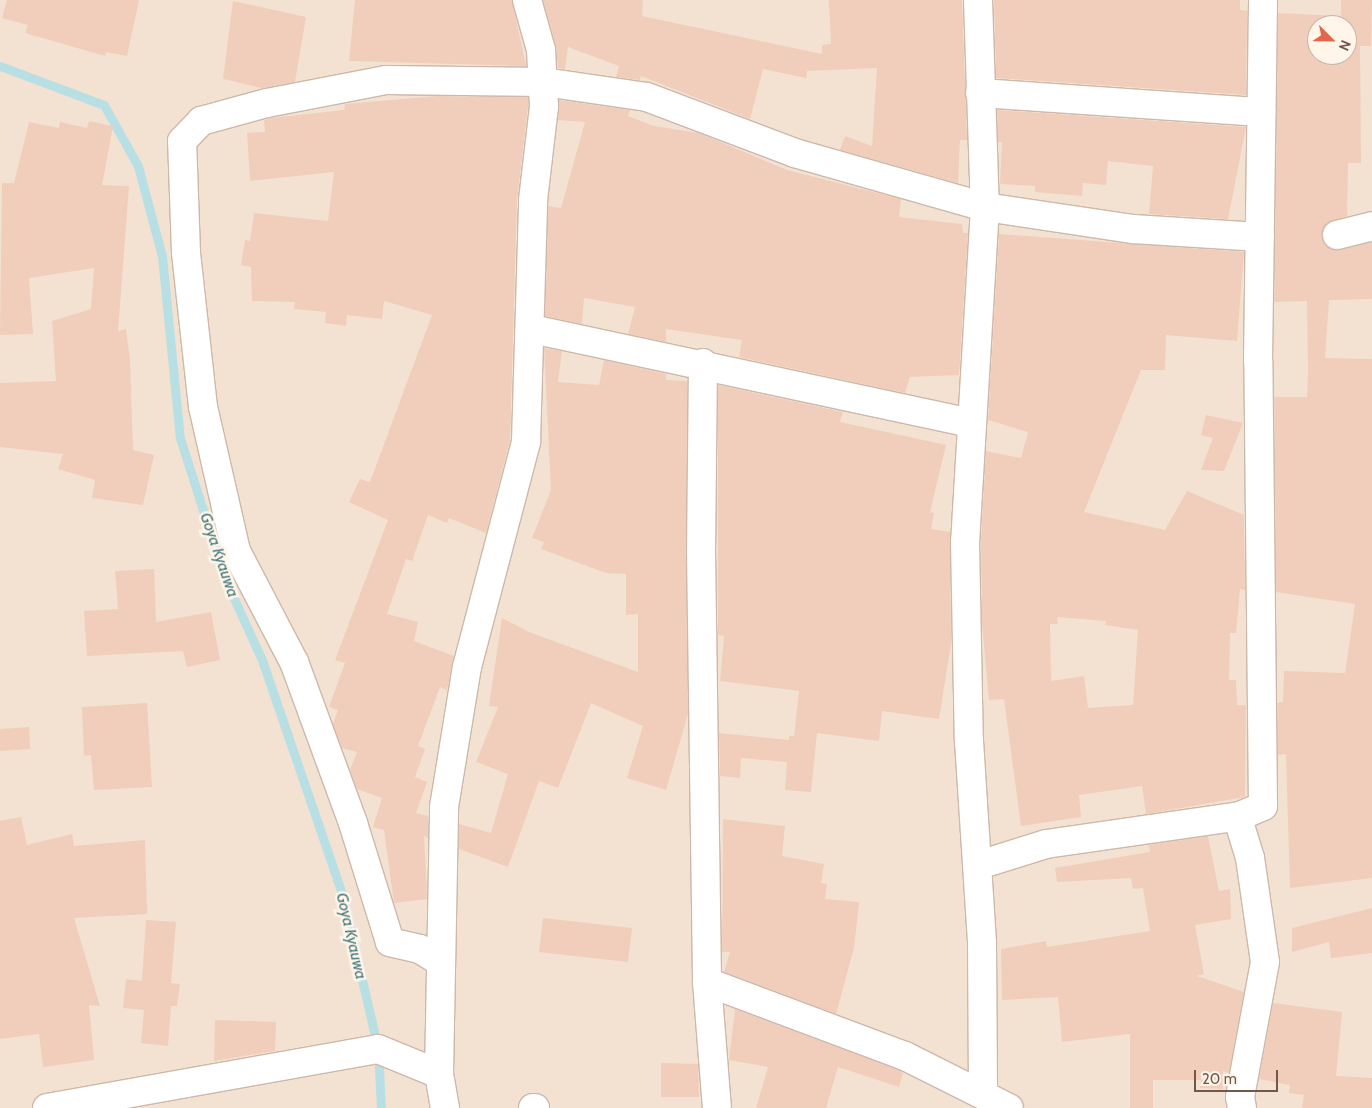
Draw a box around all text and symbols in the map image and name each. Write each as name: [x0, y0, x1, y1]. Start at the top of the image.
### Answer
north arrow: [1307, 15, 1357, 65]
text: N: [1335, 37, 1355, 54]
water label: Goya Kyauwa: [196, 510, 242, 600]
water label: Goya Kyauwa: [332, 891, 370, 981]
scale bar: [1197, 1060, 1281, 1092]
text: 20 m: [1202, 1070, 1237, 1088]

